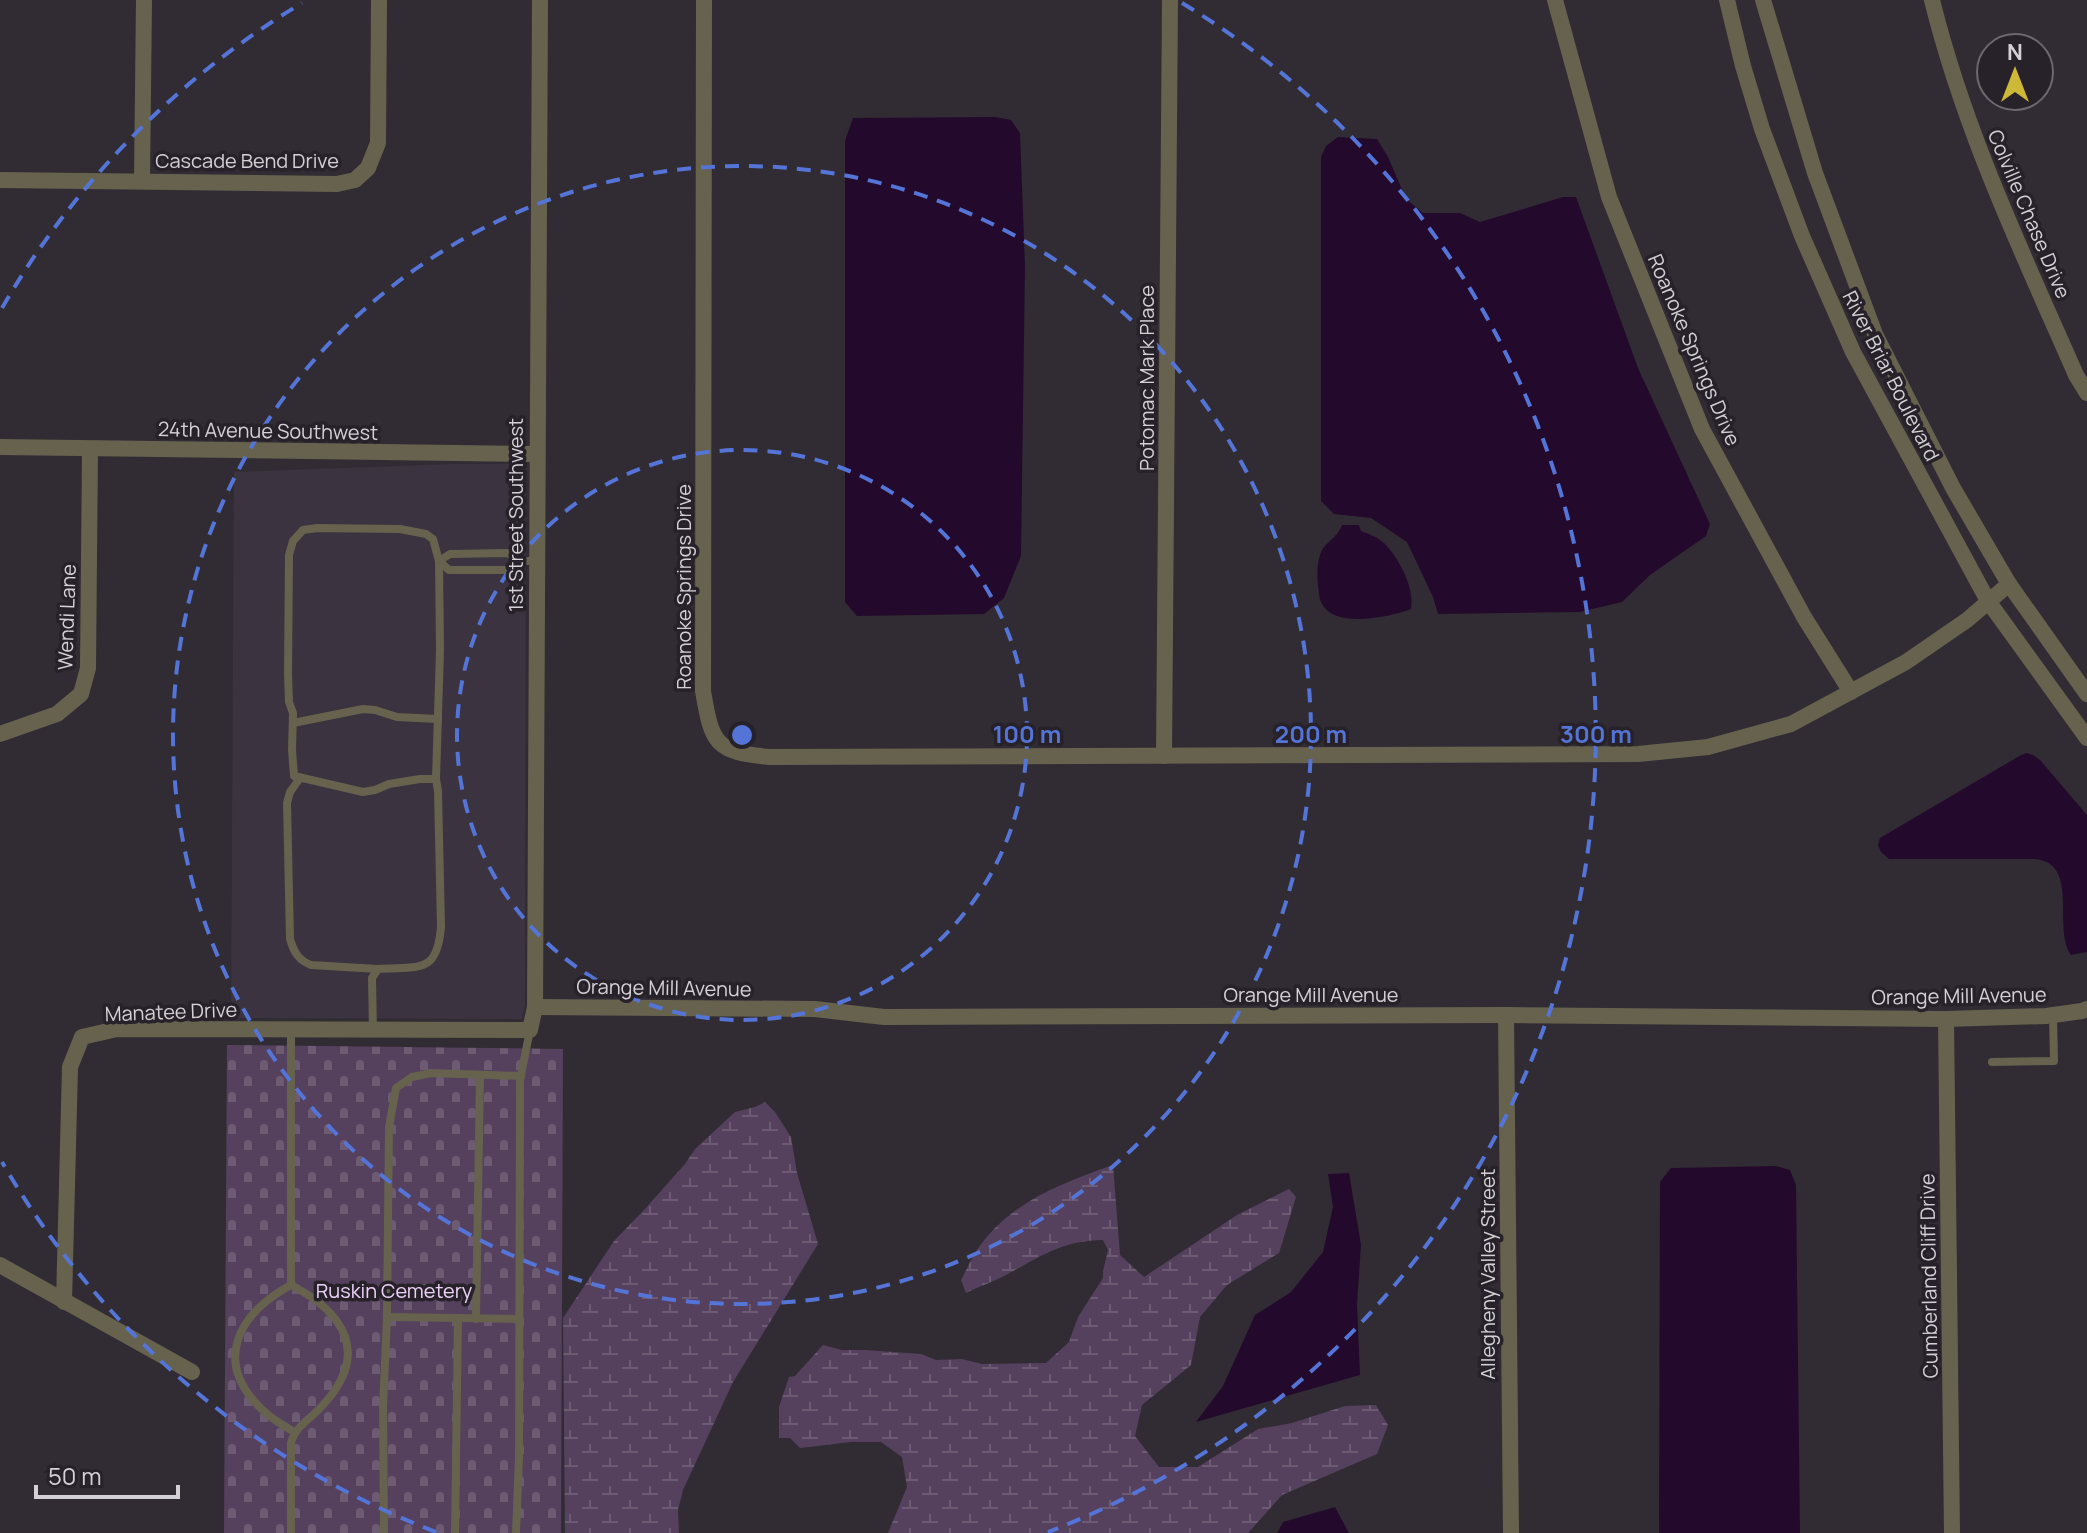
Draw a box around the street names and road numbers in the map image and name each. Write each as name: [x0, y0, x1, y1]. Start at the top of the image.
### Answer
street label: Colville Chase Drive: [1982, 125, 2077, 302]
street label: Cascade Bend Drive: [155, 147, 339, 174]
street label: Roanoke Springs Drive: [1642, 250, 1747, 450]
street label: Potomac Mark Place: [1133, 285, 1160, 471]
street label: River Briar Boulevard: [1837, 286, 1946, 466]
street label: 24th Avenue Southwest: [158, 415, 378, 446]
street label: 1st Street Southwest: [502, 418, 529, 612]
street label: Roanoke Springs Drive: [670, 484, 697, 690]
street label: Wendi Lane: [51, 564, 82, 670]
street label: Orange Mill Avenue: [576, 972, 752, 1003]
street label: Orange Mill Avenue: [1871, 980, 2047, 1011]
street label: Orange Mill Avenue: [1223, 981, 1399, 1008]
street label: Manatee Drive: [104, 996, 238, 1027]
street label: Allegheny Valley Street: [1474, 1168, 1501, 1380]
street label: Cumberland Cliff Drive: [1913, 1173, 1944, 1379]

